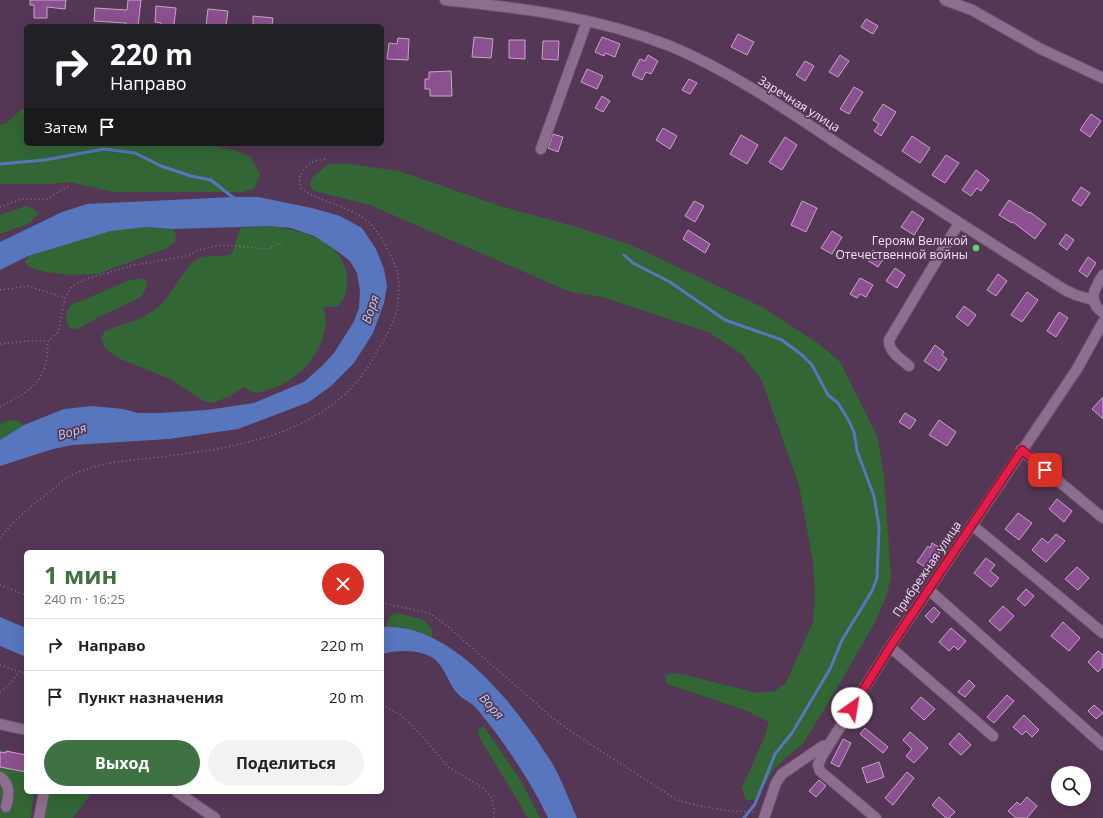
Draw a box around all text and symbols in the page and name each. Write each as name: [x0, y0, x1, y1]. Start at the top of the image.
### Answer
text: 220 m: [110, 35, 193, 73]
icon: right: [44, 40, 96, 92]
text: Направо: [110, 71, 187, 95]
street label: Заречная улица: [755, 72, 844, 136]
icon: arrive: [96, 116, 118, 138]
text: Затем: [44, 117, 88, 137]
place label: Героям Великой Отечественной войны: [836, 232, 968, 263]
marker: Героям Великой Отечественной войны: [971, 243, 981, 253]
water label: Воря: [357, 292, 383, 326]
water label: Воря: [55, 418, 89, 444]
pin: [1028, 453, 1062, 487]
icon: arrive: [1034, 459, 1056, 481]
street label: Прибрежная улица: [888, 517, 965, 620]
text: 1 мин: [44, 558, 117, 591]
button: close: [322, 563, 364, 605]
text: 240 m · 16:25: [44, 590, 125, 608]
icon: right: [44, 634, 66, 656]
text: Направо: [78, 635, 146, 655]
text: 220 m: [320, 635, 364, 655]
icon: arrive: [44, 686, 66, 708]
text: Пункт назначения: [78, 687, 224, 707]
text: 20 m: [329, 687, 364, 707]
position arrow: [831, 687, 873, 729]
water label: Воря: [475, 689, 509, 723]
button: Выход: [44, 740, 200, 786]
button: Поделиться: [208, 740, 364, 786]
map controls: [1051, 766, 1091, 806]
button: search: [1051, 766, 1091, 806]

